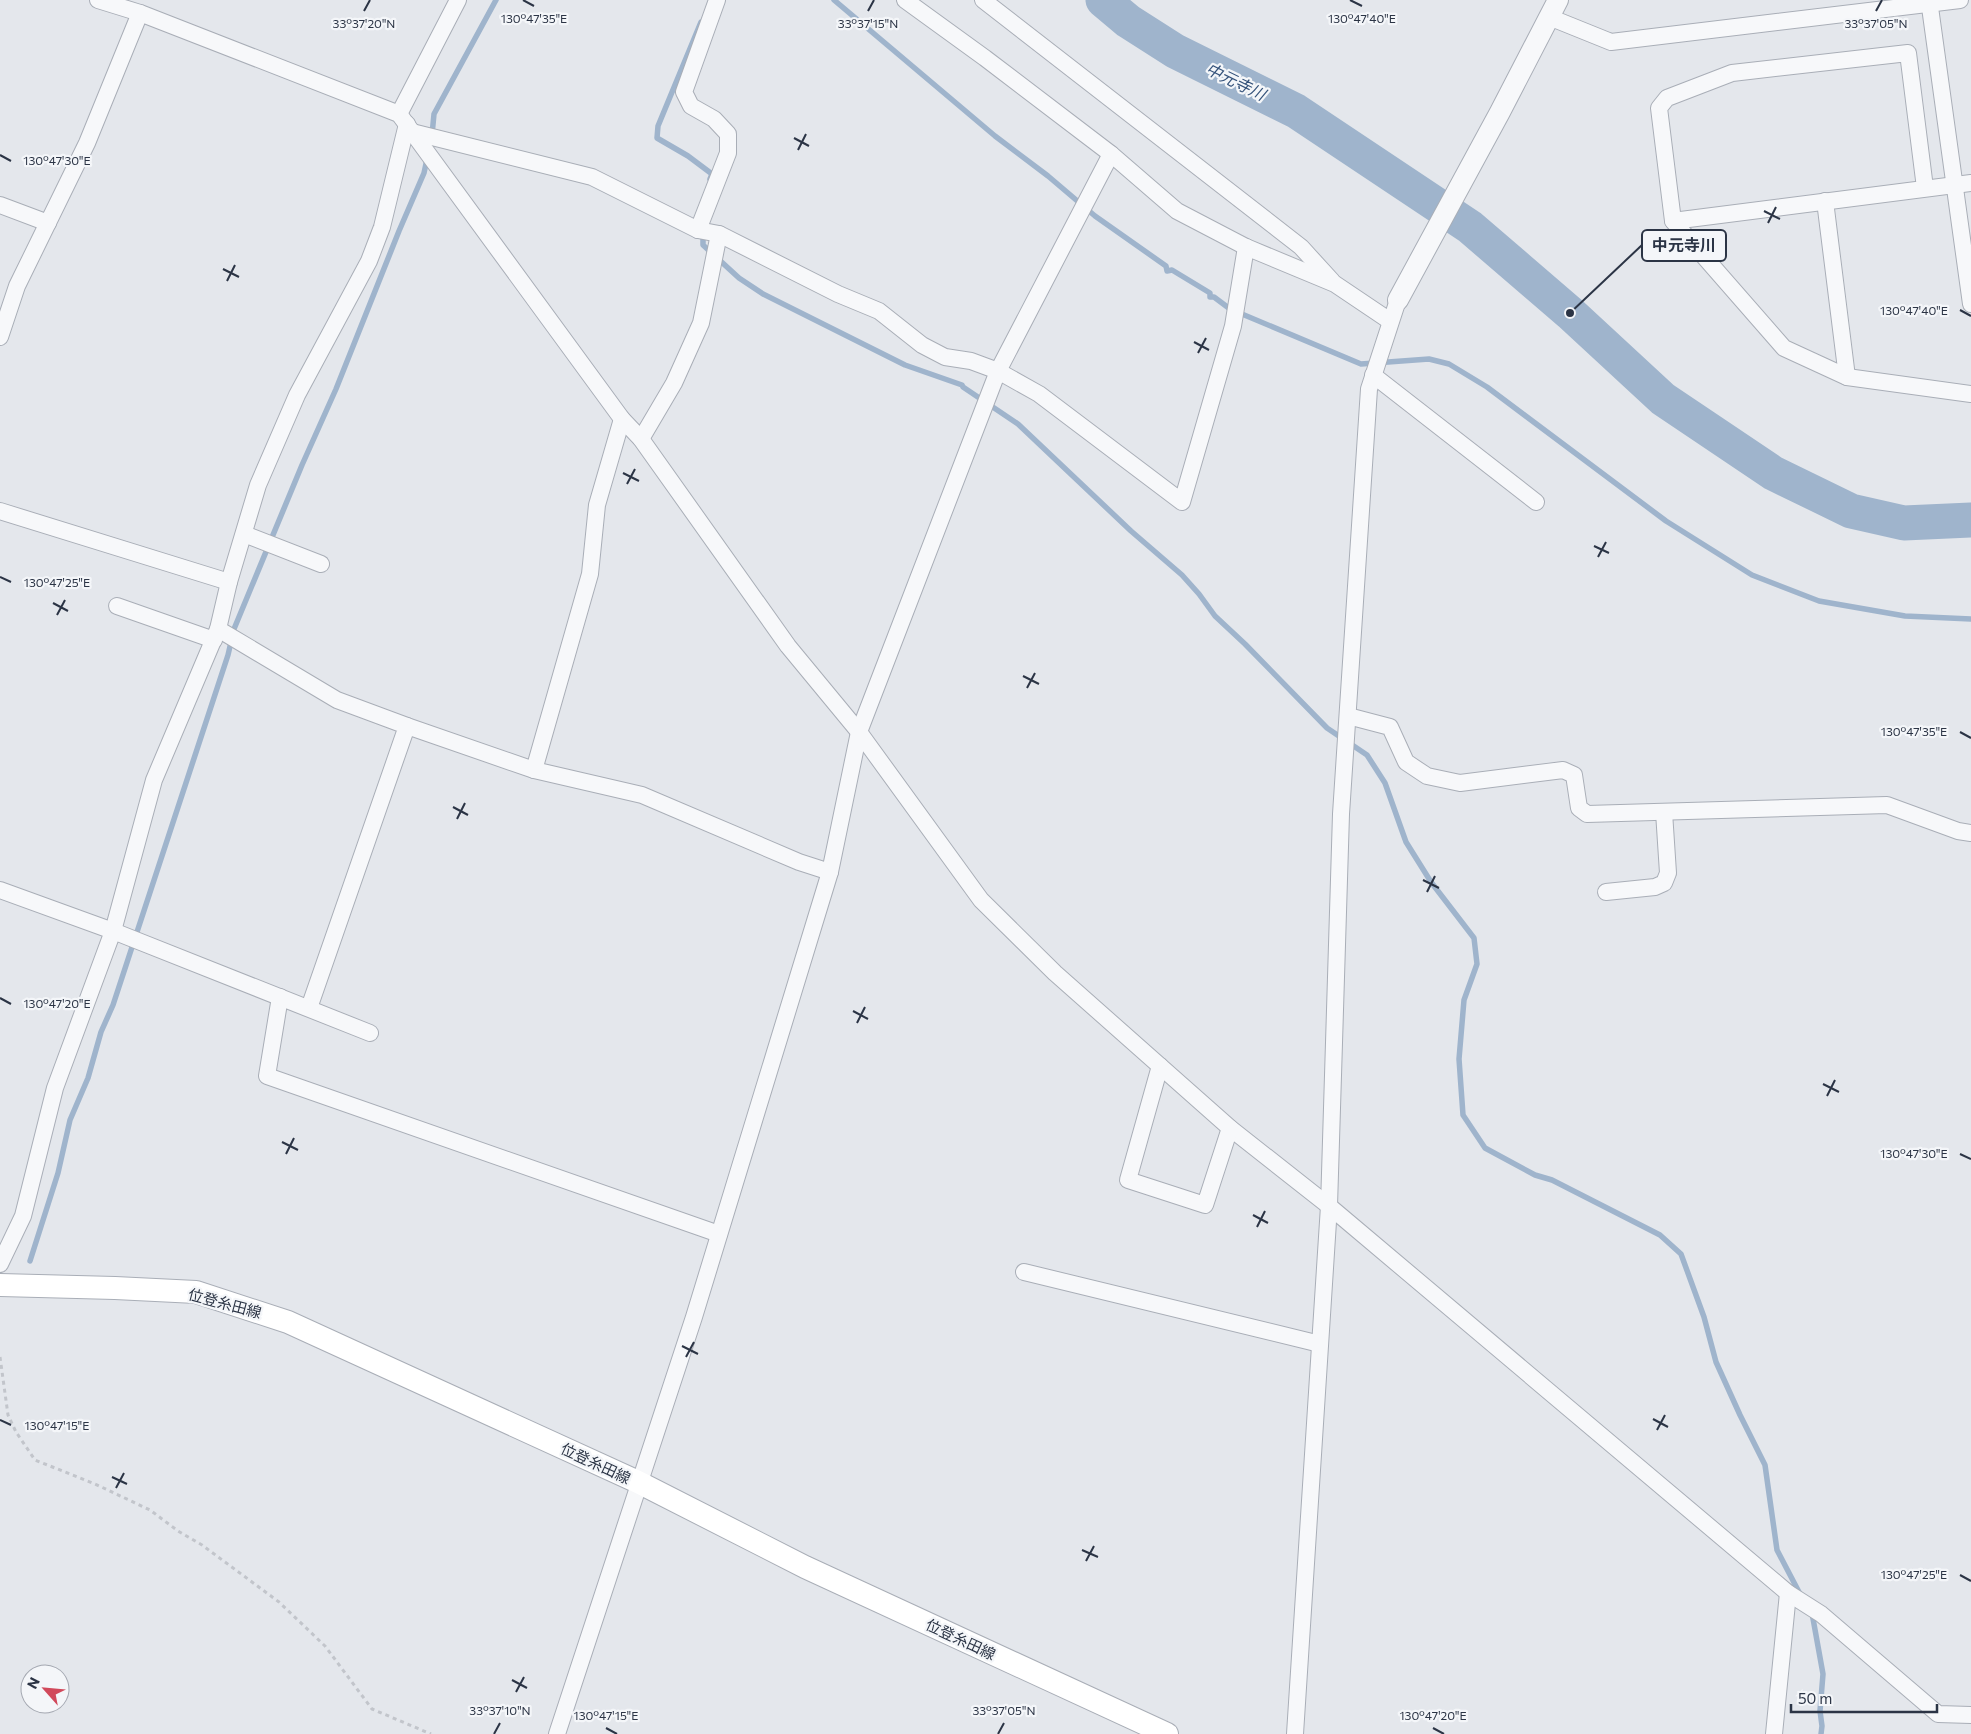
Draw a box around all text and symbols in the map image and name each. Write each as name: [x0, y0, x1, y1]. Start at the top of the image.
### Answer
text: 130°47'35"E: [501, 11, 567, 25]
text: 130°47'40"E: [1328, 11, 1396, 25]
text: 33°37'20"N: [333, 16, 395, 30]
text: 33°37'15"N: [838, 16, 898, 30]
text: 33°37'05"N: [1844, 16, 1908, 30]
water label: 中元寺川: [1203, 58, 1271, 104]
text: 130°47'30"E: [23, 153, 91, 167]
callout: 中元寺川: [1642, 230, 1726, 261]
text: 中元寺川: [1652, 235, 1716, 254]
text: 130°47'40"E: [1880, 303, 1948, 317]
text: 130°47'25"E: [24, 575, 90, 589]
text: 130°47'35"E: [1881, 724, 1947, 738]
text: 130°47'20"E: [23, 996, 91, 1010]
text: 130°47'30"E: [1880, 1146, 1948, 1160]
street label: 位登糸田線: [186, 1285, 264, 1321]
text: 130°47'15"E: [25, 1418, 89, 1432]
street label: 位登糸田線: [558, 1439, 634, 1487]
text: 130°47'25"E: [1881, 1567, 1947, 1581]
street label: 位登糸田線: [923, 1615, 999, 1663]
north arrow: [20, 1664, 70, 1714]
text: N: [23, 1674, 43, 1691]
scale bar: [1791, 1682, 1937, 1714]
text: 50 m: [1798, 1689, 1832, 1707]
text: 33°37'10"N: [469, 1703, 531, 1717]
text: 33°37'05"N: [972, 1703, 1036, 1717]
text: 130°47'15"E: [574, 1708, 638, 1722]
text: 130°47'20"E: [1399, 1708, 1467, 1722]

